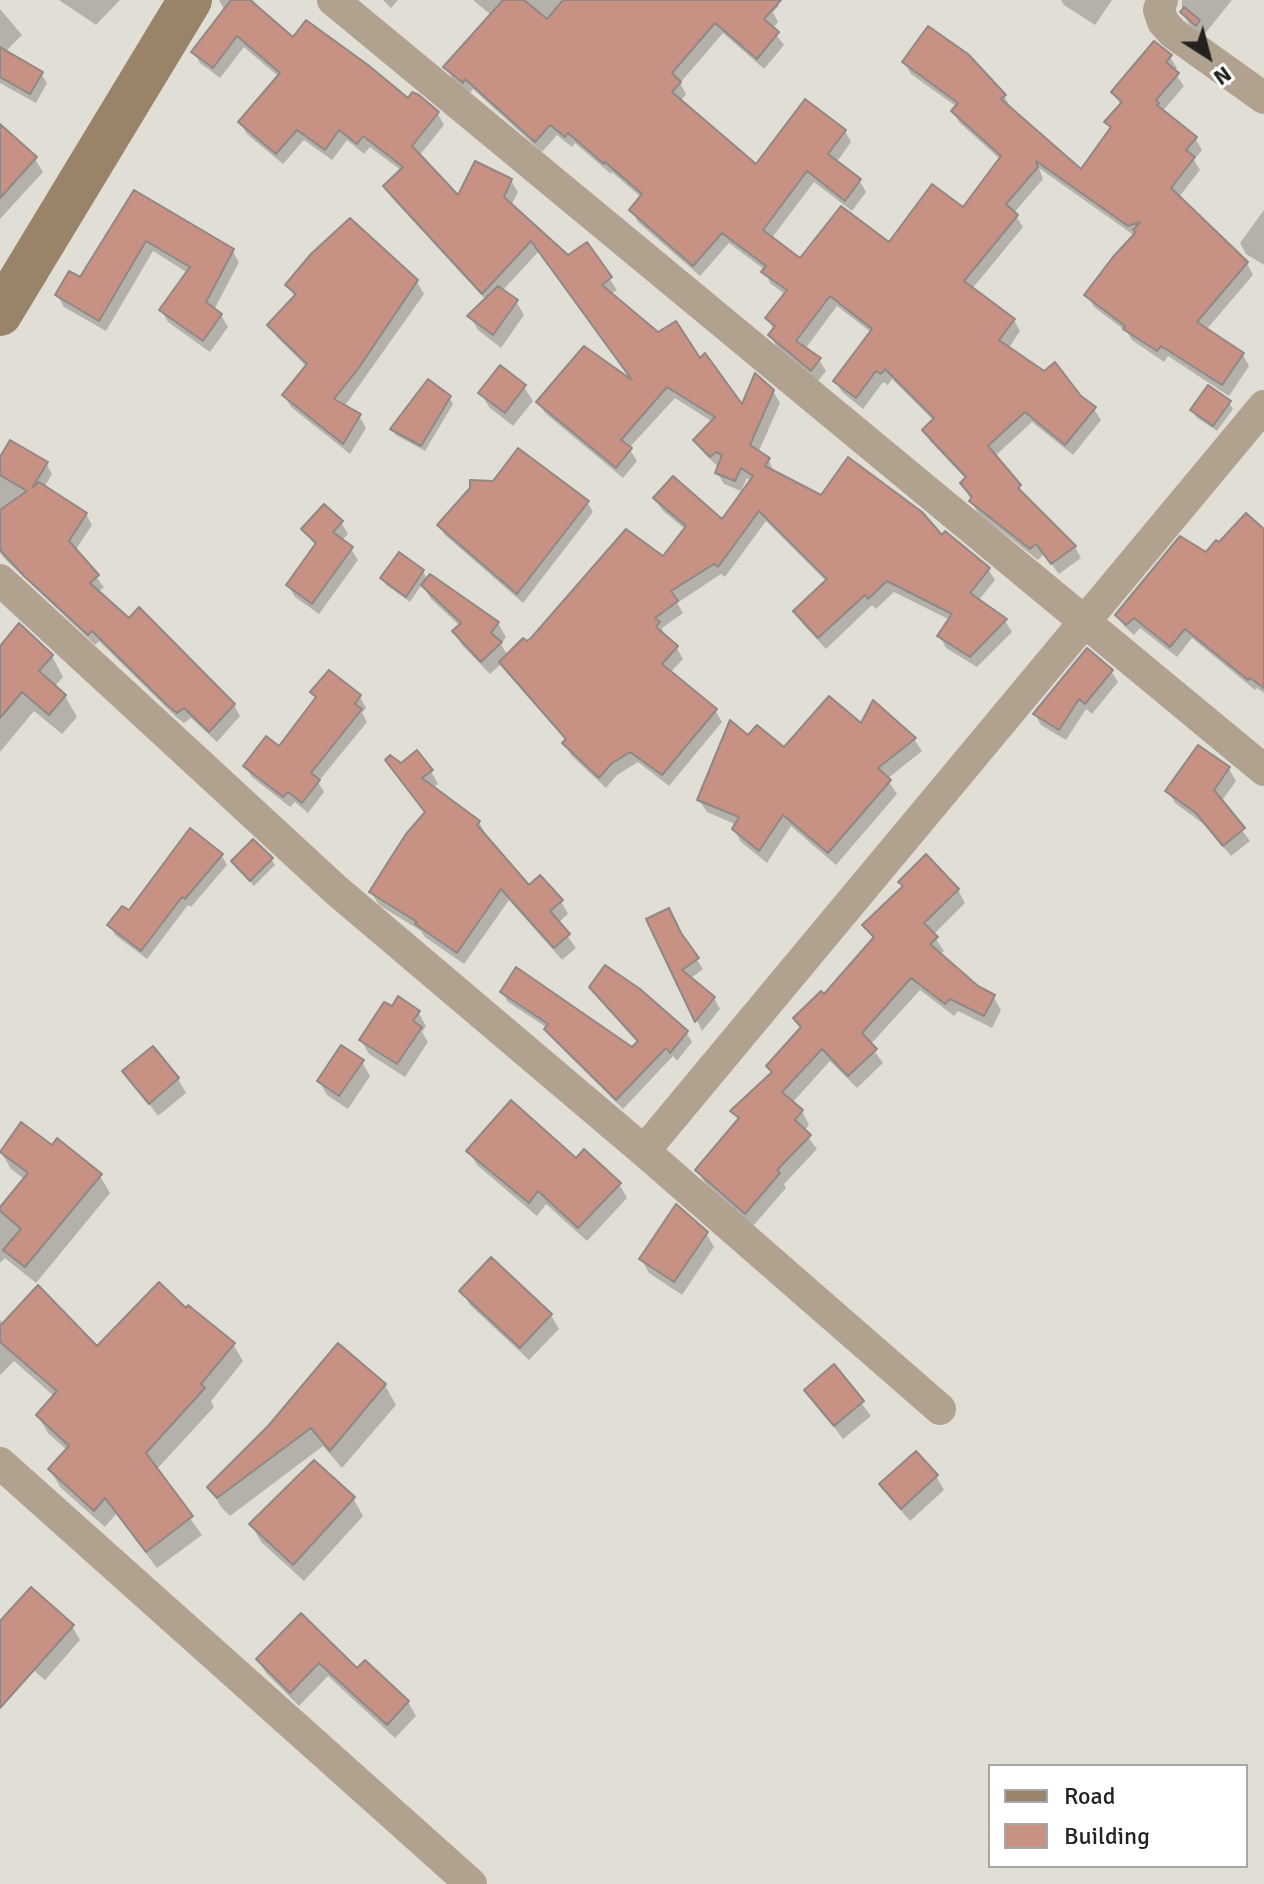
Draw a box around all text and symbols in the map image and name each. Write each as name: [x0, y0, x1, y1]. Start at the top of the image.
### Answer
north arrow: [1168, 16, 1248, 96]
text: N: [1208, 60, 1237, 91]
legend: [988, 1764, 1248, 1868]
text: Road: [1064, 1781, 1115, 1811]
text: Building: [1064, 1821, 1150, 1851]

